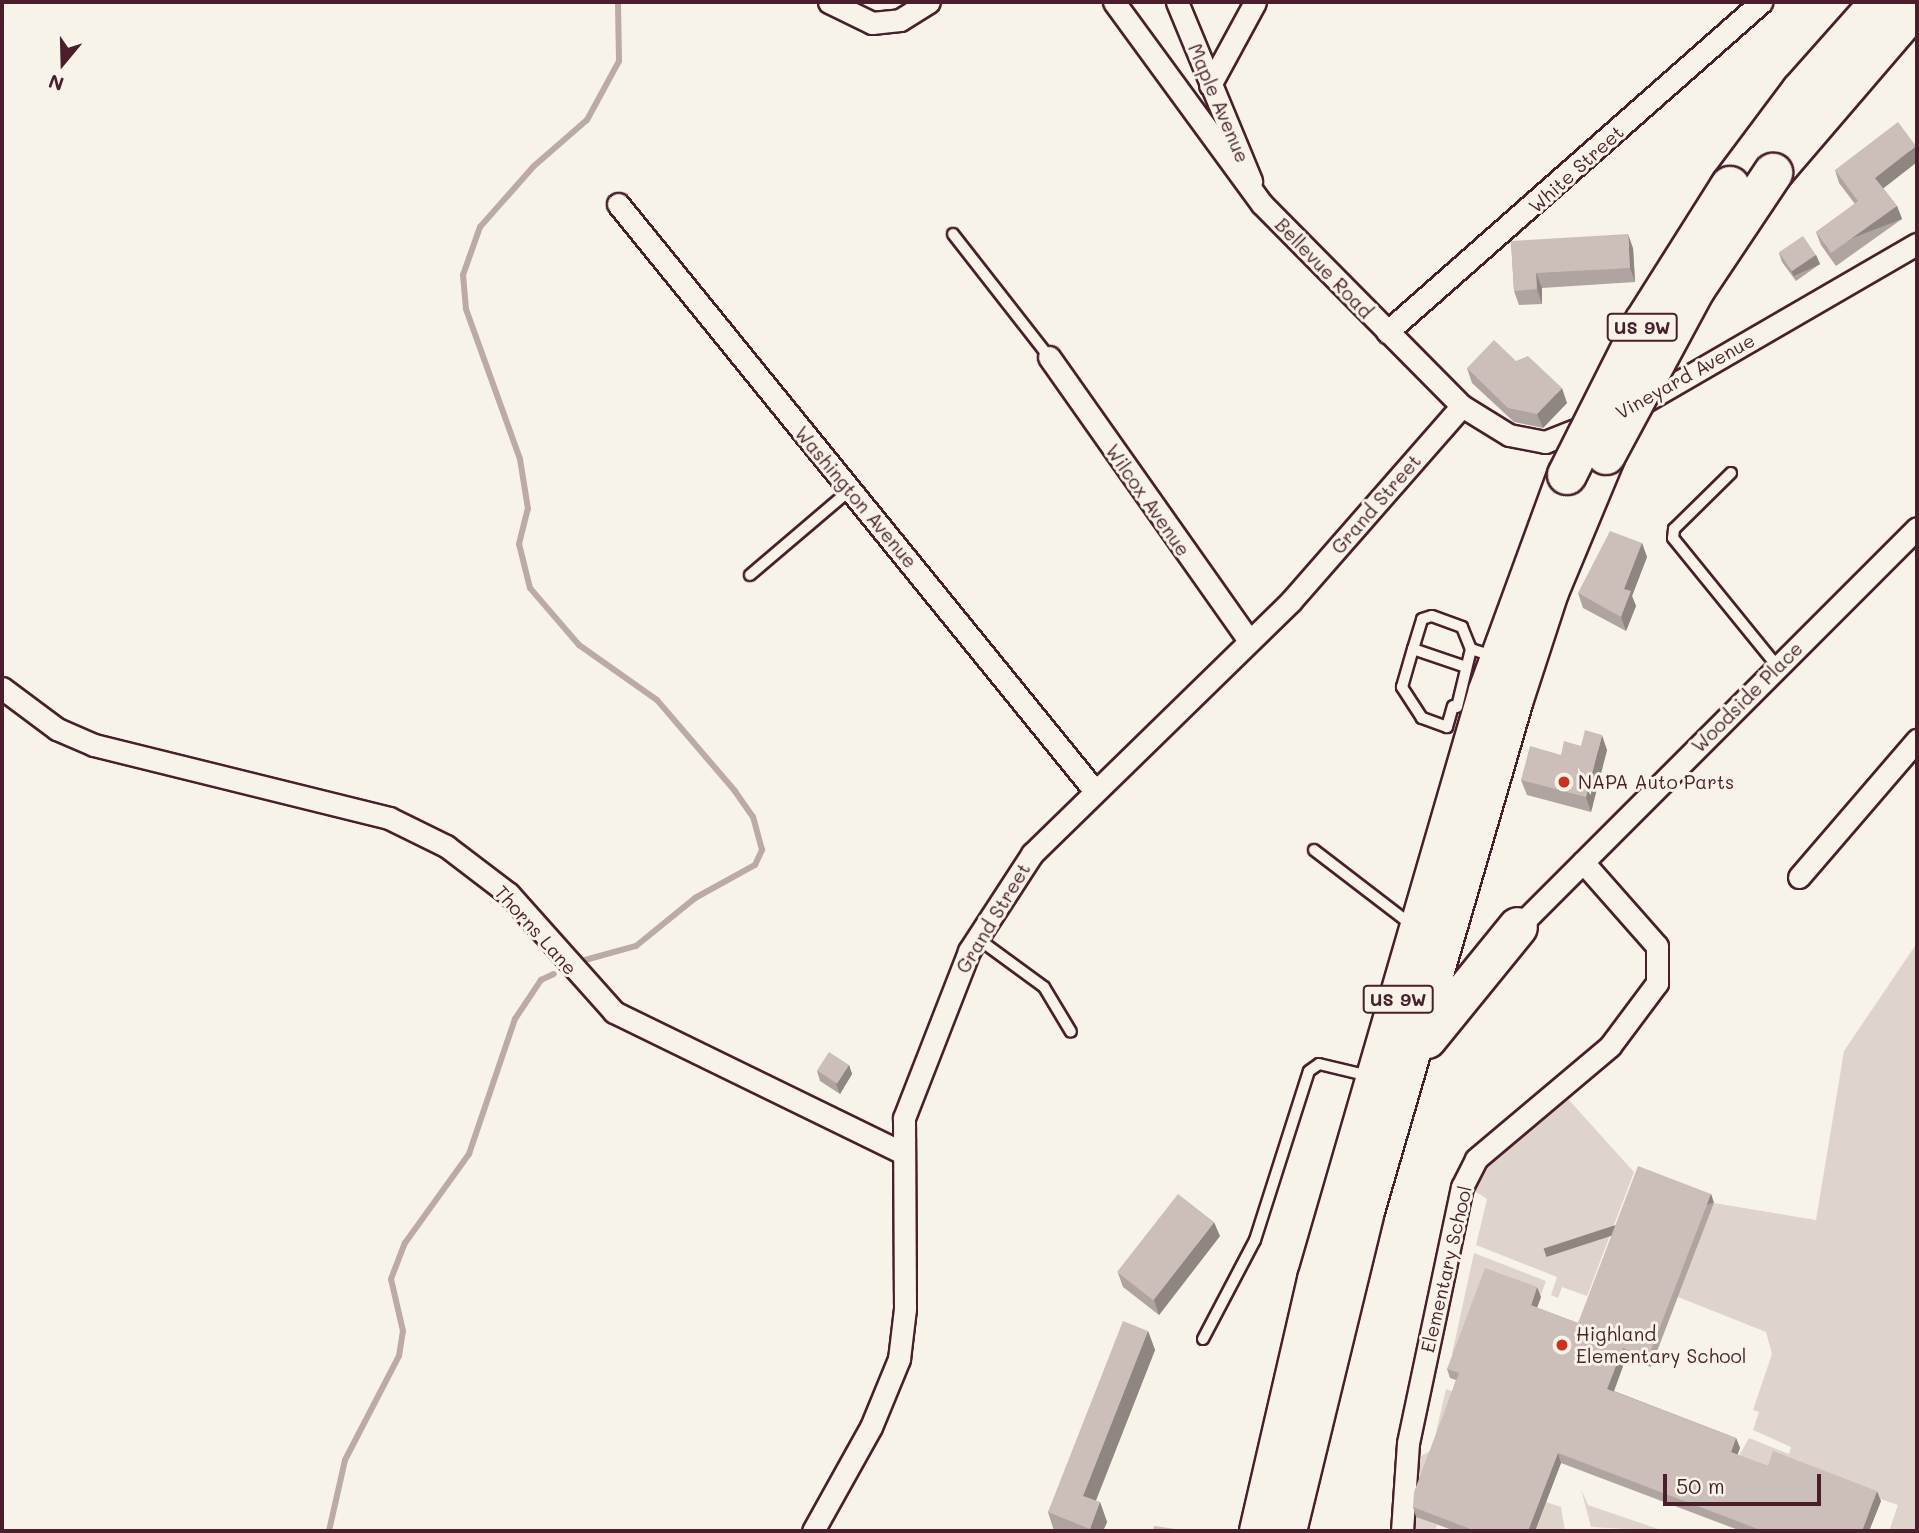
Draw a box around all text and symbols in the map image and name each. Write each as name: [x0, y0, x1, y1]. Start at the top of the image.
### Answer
north arrow: [28, 28, 98, 98]
street label: Maple Avenue: [1184, 40, 1254, 166]
text: N: [45, 69, 67, 97]
street label: White Street: [1524, 120, 1628, 218]
street label: Bellevue Road: [1270, 213, 1378, 323]
road number: US 9W: [1605, 312, 1679, 342]
street label: Vineyard Avenue: [1611, 328, 1759, 424]
street label: Washington Avenue: [790, 422, 922, 572]
street label: Wilcox Avenue: [1101, 440, 1195, 560]
street label: Grand Street: [1327, 450, 1425, 558]
street label: Woodside Place: [1687, 637, 1807, 757]
place label: NAPA Auto Parts: [1578, 771, 1734, 793]
marker: NAPA Auto Parts: [1556, 774, 1572, 790]
street label: Grand Street: [951, 859, 1035, 977]
street label: Thorns Lane: [490, 881, 582, 979]
road number: US 9W: [1361, 984, 1435, 1014]
street label: Elementary School: [1416, 1183, 1476, 1355]
place label: Highland Elementary School: [1576, 1323, 1746, 1367]
marker: Highland Elementary School: [1554, 1337, 1570, 1353]
scale bar: [1667, 1460, 1825, 1504]
text: 50 m: [1676, 1472, 1725, 1499]

